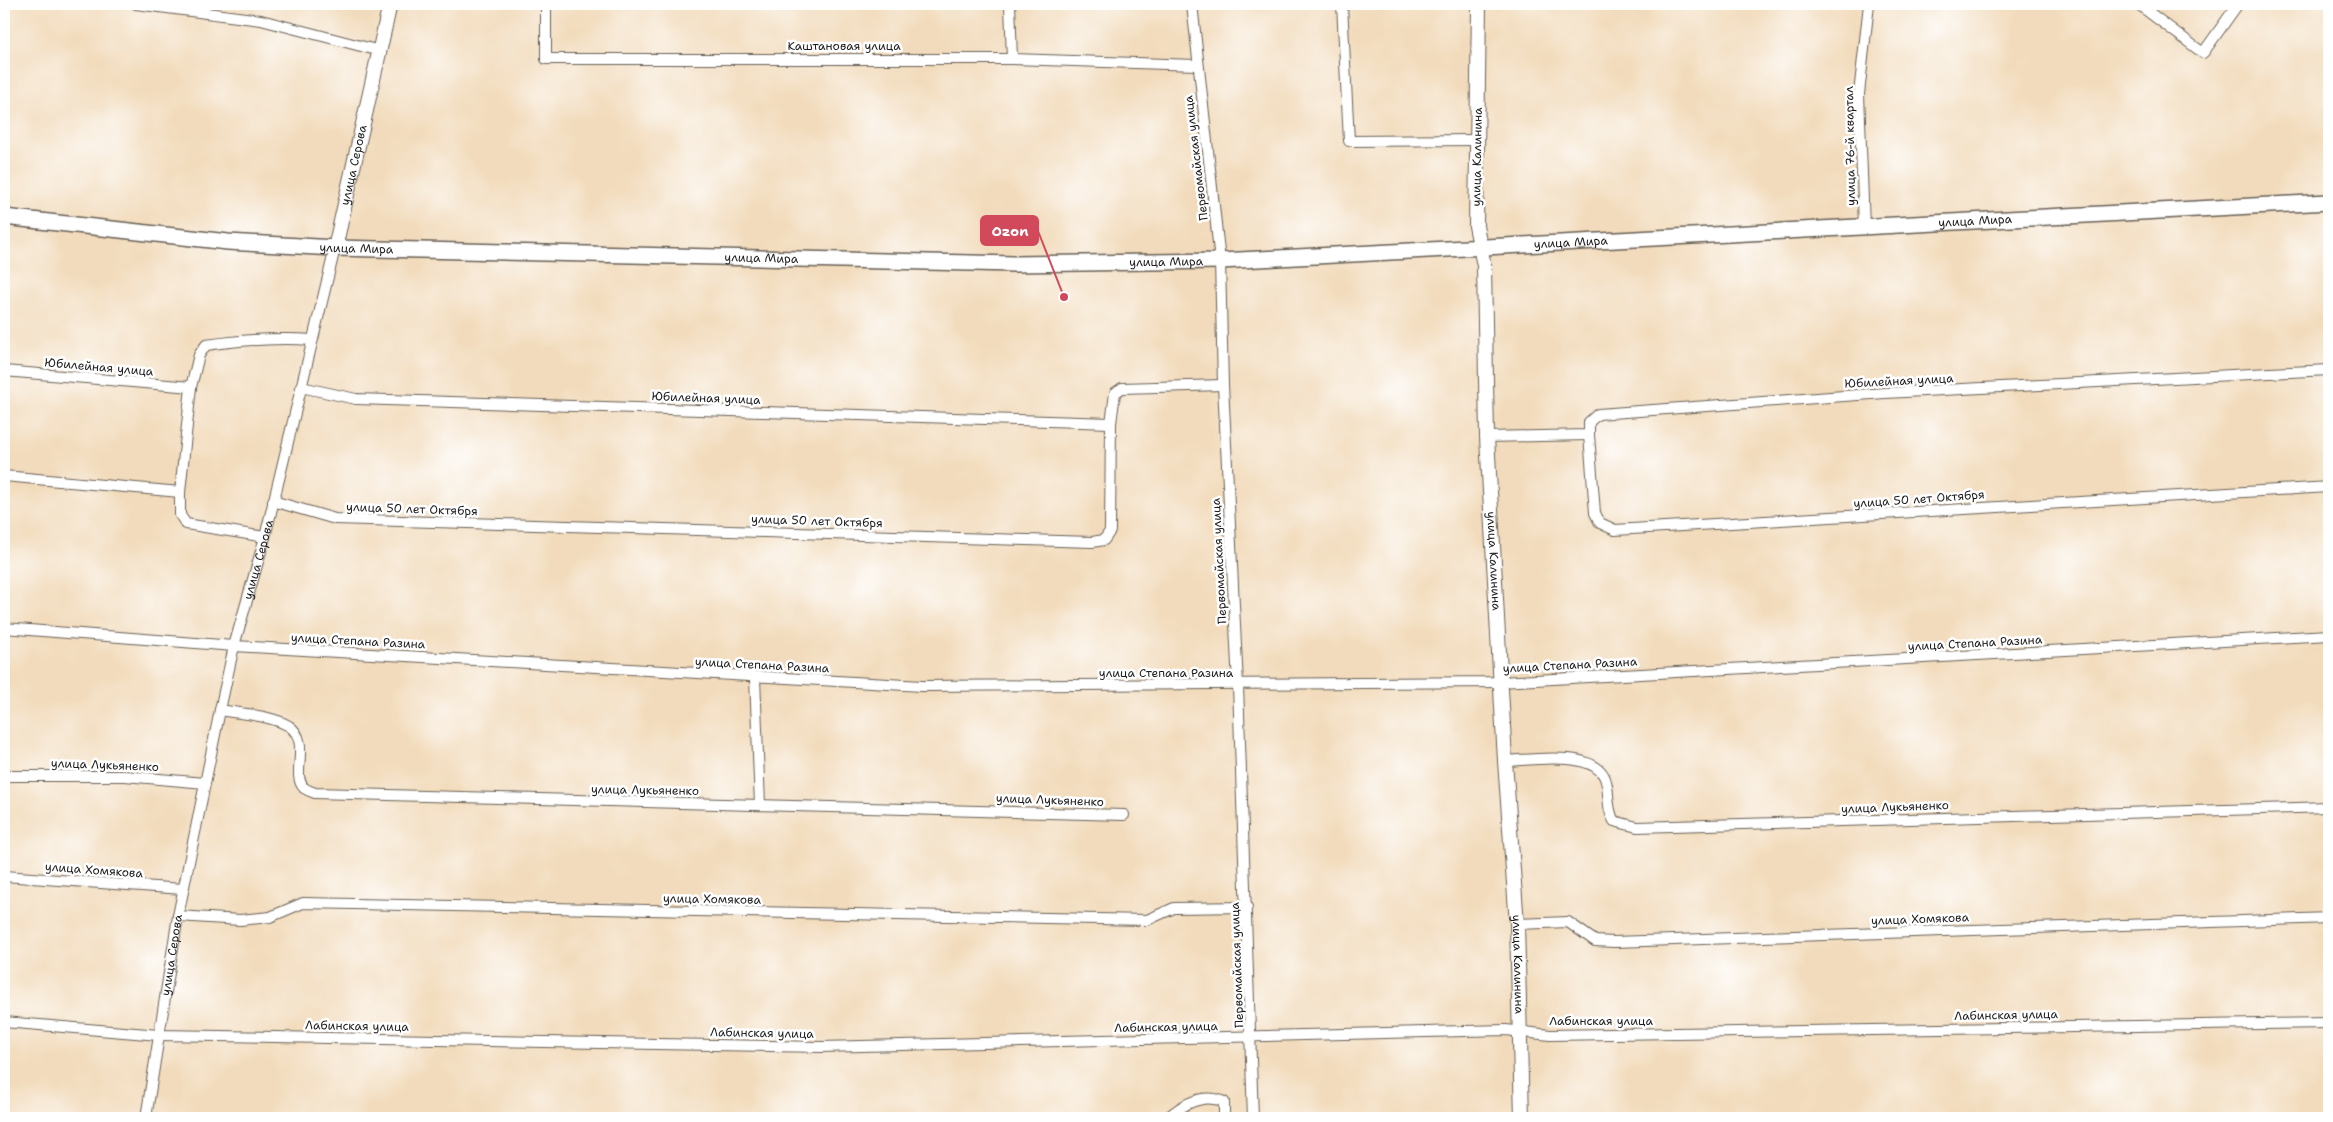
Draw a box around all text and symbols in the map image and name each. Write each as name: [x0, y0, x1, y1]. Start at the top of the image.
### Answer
street label: Каштановая улица: [787, 38, 901, 54]
street label: улица 76-й квартал: [1841, 86, 1859, 206]
street label: Первомайская улица: [1180, 94, 1212, 221]
street label: улица Калинина: [1468, 107, 1486, 207]
street label: улица Серова: [337, 123, 371, 207]
street label: улица Мира: [1938, 211, 2013, 231]
callout: Ozon: [981, 216, 1038, 245]
text: Ozon: [992, 222, 1028, 240]
street label: улица Мира: [1533, 232, 1609, 252]
street label: улица Мира: [319, 239, 394, 257]
street label: улица Мира: [724, 249, 799, 267]
street label: улица Мира: [1129, 253, 1204, 270]
street label: Юбилейная улица: [44, 354, 155, 380]
street label: Юбилейная улица: [1844, 370, 1954, 392]
street label: Юбилейная улица: [651, 388, 761, 408]
street label: улица 50 лет Октября: [1853, 486, 1985, 512]
street label: Первомайская улица: [1208, 497, 1230, 624]
street label: улица 50 лет Октября: [346, 499, 478, 519]
street label: улица 50 лет Октября: [751, 511, 883, 531]
street label: улица Калинина: [1483, 511, 1505, 611]
street label: улица Серова: [240, 518, 277, 601]
street label: улица Степана Разина: [290, 629, 426, 653]
street label: улица Степана Разина: [1907, 631, 2043, 655]
street label: улица Степана Разина: [694, 653, 830, 677]
street label: улица Степана Разина: [1502, 653, 1638, 677]
street label: улица Степана Разина: [1099, 665, 1234, 681]
street label: улица Лукьяненко: [51, 755, 159, 775]
street label: улица Лукьяненко: [591, 781, 699, 799]
street label: улица Лукьяненко: [996, 790, 1104, 810]
street label: улица Лукьяненко: [1841, 797, 1949, 817]
street label: улица Хомякова: [45, 859, 144, 881]
street label: улица Хомякова: [663, 890, 762, 908]
street label: Первомайская улица: [1227, 901, 1247, 1028]
street label: улица Хомякова: [1871, 909, 1970, 929]
street label: улица Серова: [157, 913, 186, 997]
street label: улица Калинина: [1508, 914, 1527, 1015]
street label: Лабинская улица: [1954, 1006, 2059, 1024]
street label: Лабинская улица: [1549, 1013, 1653, 1029]
street label: Лабинская улица: [305, 1017, 410, 1035]
street label: Лабинская улица: [1114, 1018, 1219, 1036]
street label: Лабинская улица: [710, 1024, 815, 1042]

